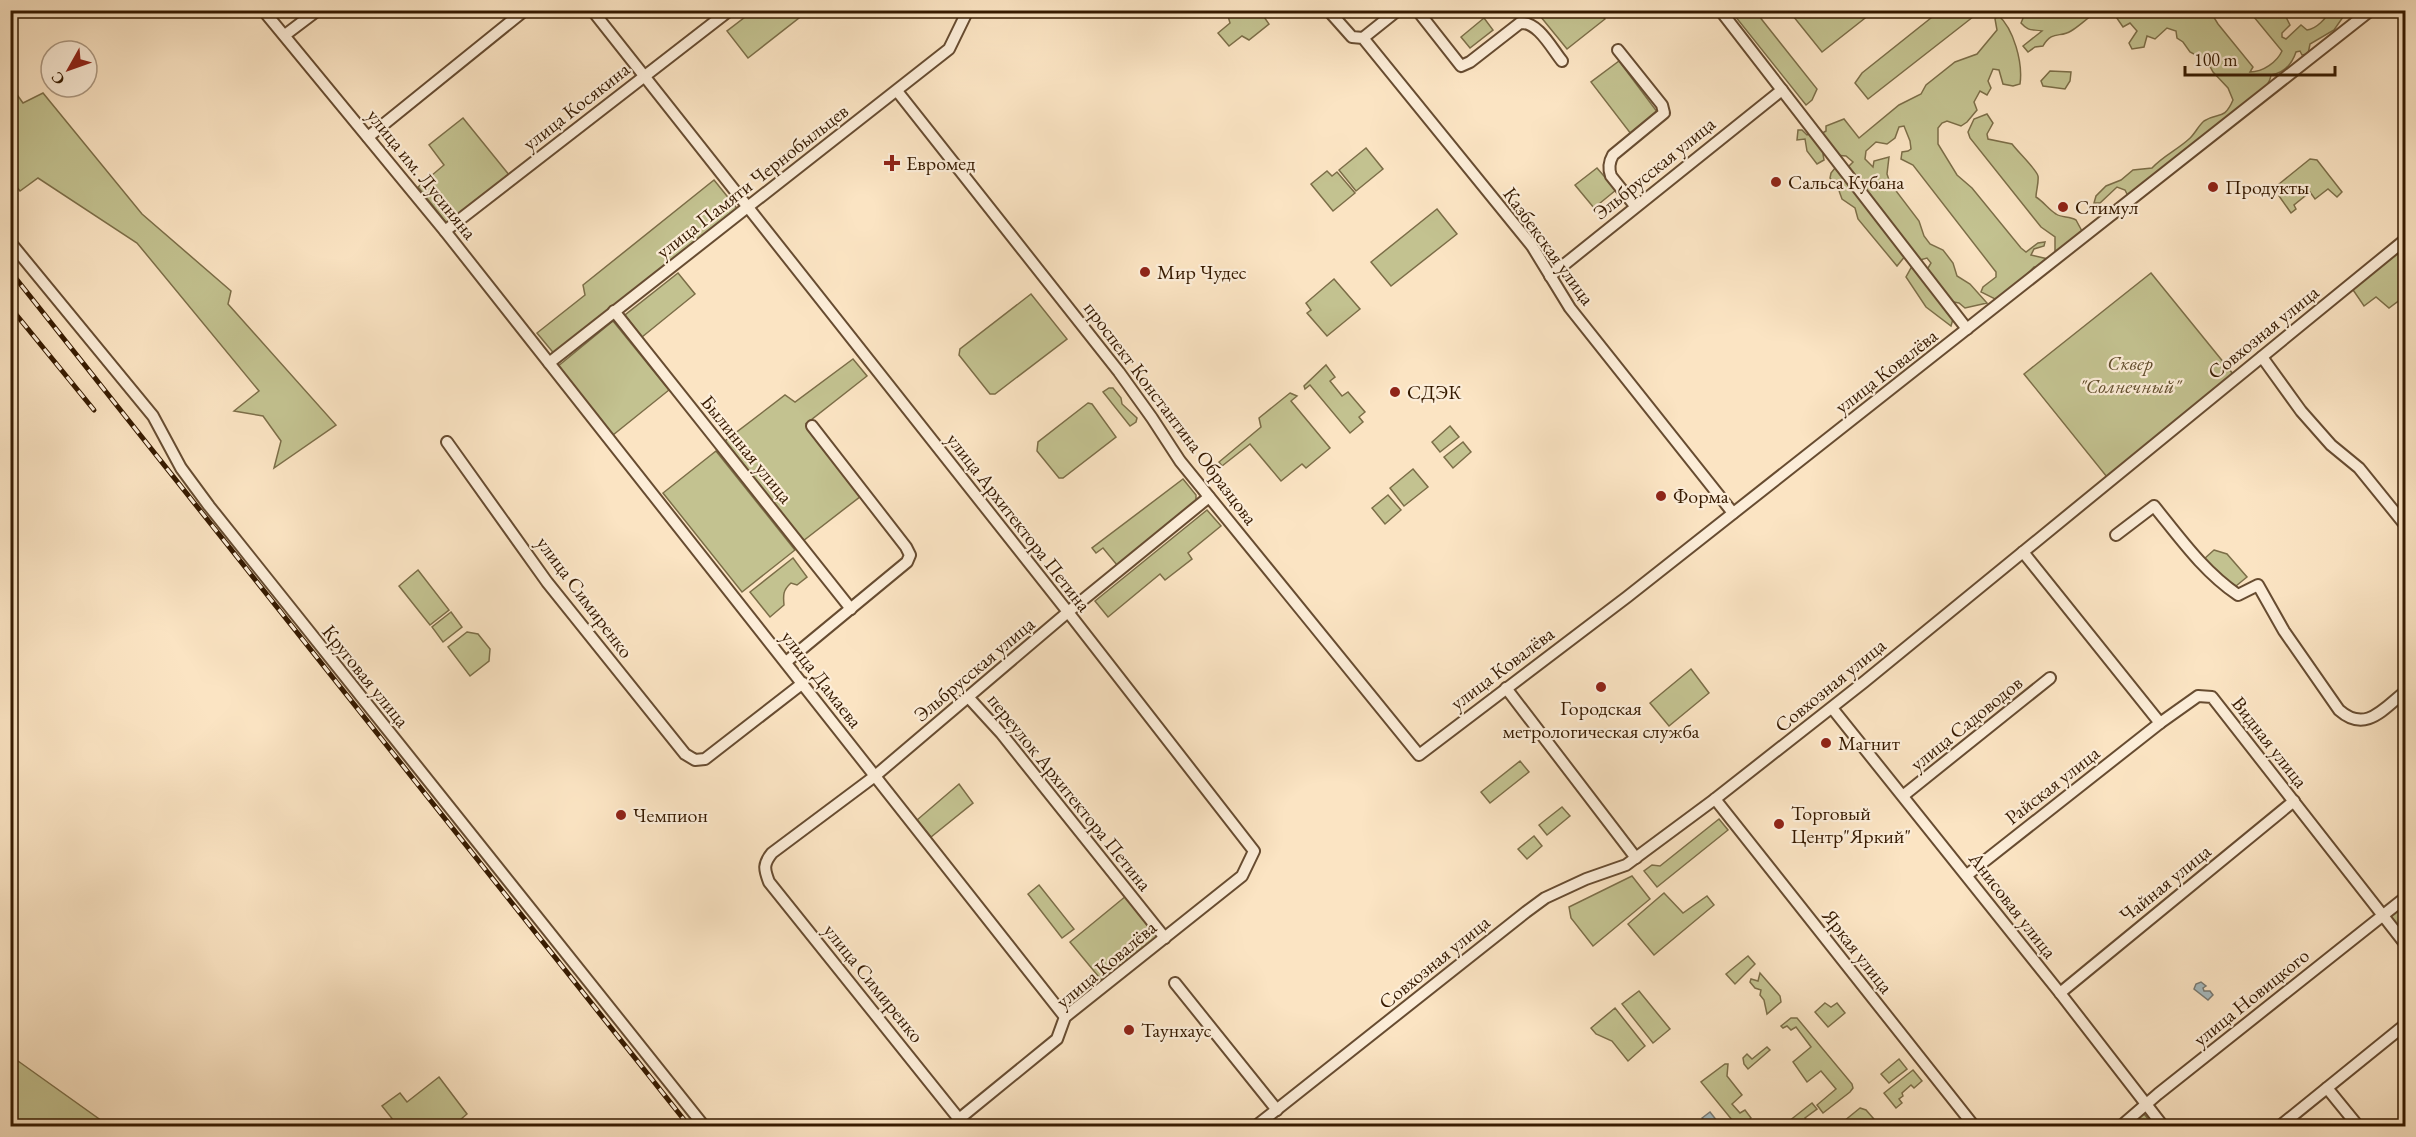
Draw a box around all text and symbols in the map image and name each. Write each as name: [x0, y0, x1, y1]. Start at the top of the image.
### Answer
north arrow: [39, 39, 99, 99]
scale bar: [2185, 39, 2335, 77]
text: 100 m: [2194, 48, 2238, 71]
street label: улица Косякина: [517, 56, 635, 156]
text: С: [46, 67, 70, 89]
street label: улица Памяти Чернобыльцев: [651, 98, 853, 264]
street label: улица им. Лусиняна: [361, 103, 483, 245]
street label: Эльбрусская улица: [1587, 111, 1721, 225]
place label: Евромед: [906, 150, 975, 176]
marker: Евромед: [883, 154, 901, 172]
place label: Сальса Кубана: [1788, 169, 1904, 195]
place label: Продукты: [2225, 174, 2309, 200]
marker: Сальса Кубана: [1769, 175, 1783, 189]
marker: Продукты: [2206, 180, 2220, 194]
street label: Казбекская улица: [1497, 182, 1601, 310]
place label: Стимул: [2075, 194, 2139, 220]
marker: Стимул: [2056, 200, 2070, 214]
place label: Мир Чудес: [1157, 259, 1247, 285]
marker: Мир Чудес: [1138, 265, 1152, 279]
street label: Совхозная улица: [2202, 279, 2324, 385]
street label: проспект Константина Образцова: [1078, 296, 1264, 530]
street label: улица Ковалёва: [1829, 323, 1943, 419]
park label: Сквер "Солнечный": [2079, 350, 2183, 399]
place label: СДЭК: [1407, 379, 1462, 405]
marker: СДЭК: [1388, 385, 1402, 399]
street label: Былинная улица: [695, 389, 799, 509]
street label: улица Архитектора Петина: [941, 427, 1097, 617]
place label: Форма: [1673, 483, 1729, 509]
marker: Форма: [1654, 489, 1668, 503]
street label: улица Симиренко: [531, 531, 639, 663]
street label: Эльбрусская улица: [908, 611, 1040, 727]
street label: Круговая улица: [317, 619, 415, 733]
street label: улица Ковалёва: [1445, 620, 1559, 716]
street label: улица Дамаева: [776, 625, 868, 733]
street label: Совхозная улица: [1769, 632, 1891, 738]
street label: улица Садоводов: [1904, 670, 2028, 776]
marker: Городская метрологическая служба: [1594, 680, 1608, 694]
street label: переулок Архитектора Петина: [982, 688, 1158, 896]
street label: Видная улица: [2226, 691, 2314, 793]
place label: Городская метрологическая служба: [1502, 695, 1700, 744]
place label: Магнит: [1838, 730, 1900, 756]
marker: Магнит: [1819, 736, 1833, 750]
street label: Райская улица: [1999, 740, 2105, 830]
place label: Торговый Центр"Яркий": [1791, 800, 1911, 849]
place label: Чемпион: [633, 802, 708, 828]
marker: Чемпион: [614, 808, 628, 822]
marker: Торговый Центр"Яркий": [1772, 817, 1786, 831]
street label: Чайная улица: [2114, 838, 2216, 928]
street label: Анисовая улица: [1963, 846, 2063, 964]
street label: Яркая улица: [1816, 903, 1899, 999]
street label: Совхозная улица: [1373, 909, 1495, 1015]
street label: улица Ковалёва: [1050, 914, 1162, 1014]
street label: улица Симиренко: [818, 918, 930, 1048]
street label: улица Новицкого: [2188, 942, 2314, 1052]
place label: Таунхаус: [1141, 1017, 1212, 1043]
marker: Таунхаус: [1122, 1023, 1136, 1037]

